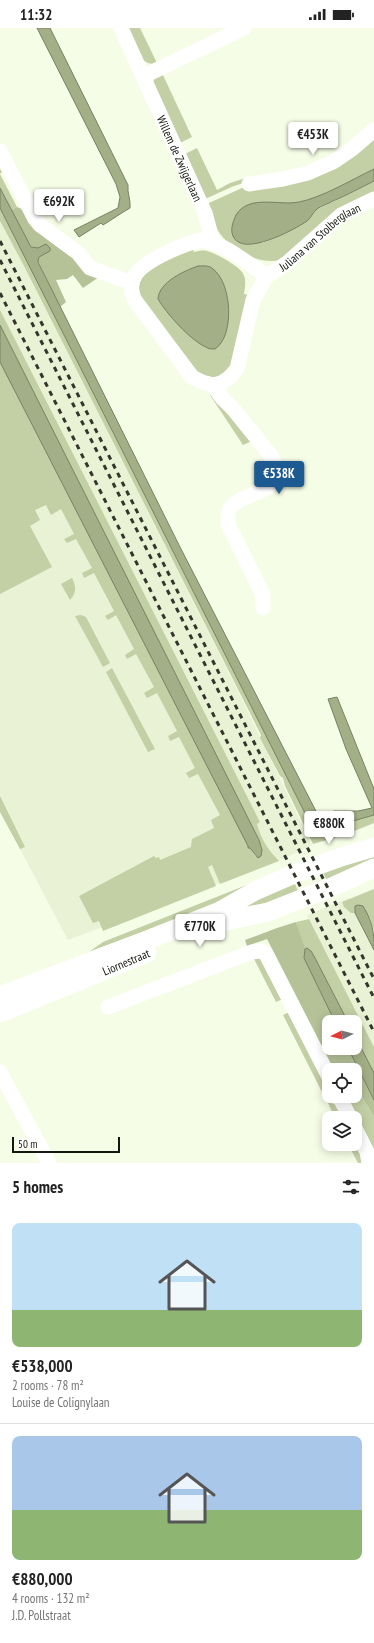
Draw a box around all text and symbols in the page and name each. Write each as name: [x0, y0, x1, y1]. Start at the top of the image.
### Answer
text: 11:32: [20, 5, 52, 24]
street label: Willem de Zwijgerlaan: [154, 113, 206, 203]
pin: €453K: [285, 122, 341, 156]
text: €453K: [297, 126, 329, 143]
pin: €692K: [31, 189, 87, 223]
text: €692K: [43, 193, 75, 210]
street label: Juliana van Stolberglaan: [275, 199, 363, 274]
pin: €538K: [251, 461, 307, 495]
text: €538K: [263, 465, 295, 482]
pin: €880K: [301, 811, 357, 845]
text: €880K: [313, 815, 345, 832]
pin: €770K: [172, 914, 228, 948]
text: €770K: [184, 918, 216, 935]
street label: Liornestraat: [100, 945, 153, 979]
north arrow: [322, 1015, 362, 1055]
map controls: [322, 1015, 362, 1151]
button: locate: [322, 1063, 362, 1103]
button: layers: [322, 1111, 362, 1151]
scale bar: [12, 1135, 120, 1154]
text: 50 m: [18, 1137, 37, 1151]
text: 5 homes: [12, 1176, 63, 1198]
icon: filters: [340, 1176, 362, 1198]
icon: home: [151, 1249, 223, 1321]
text: €538,000: [12, 1355, 73, 1377]
text: 2 rooms · 78 m²: [12, 1377, 84, 1394]
text: Louise de Colignylaan: [12, 1394, 110, 1411]
icon: home: [151, 1462, 223, 1534]
text: €880,000: [12, 1568, 73, 1590]
text: 4 rooms · 132 m²: [12, 1590, 90, 1607]
text: J.D. Pollstraat: [12, 1607, 71, 1624]

